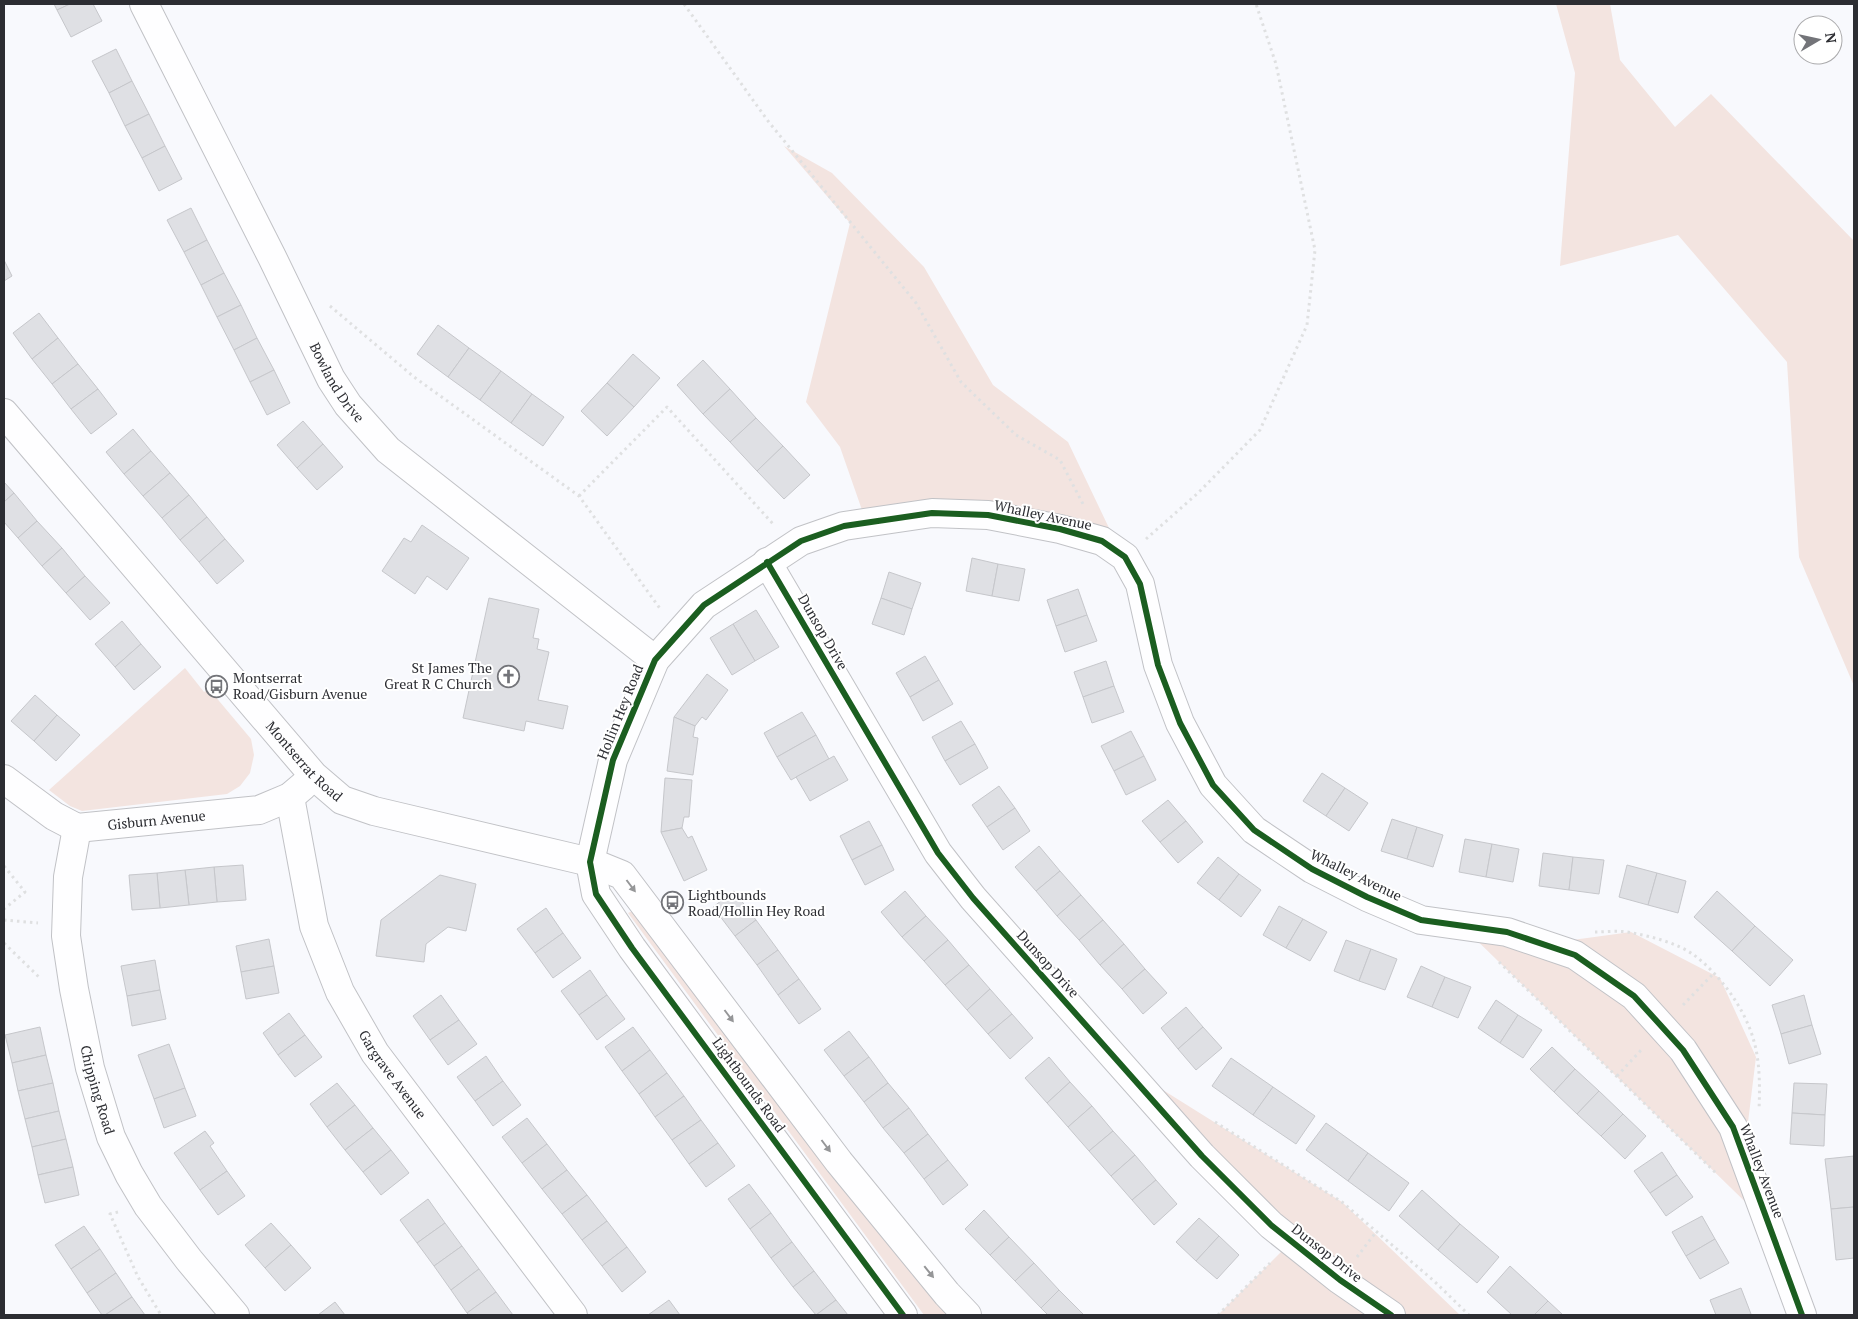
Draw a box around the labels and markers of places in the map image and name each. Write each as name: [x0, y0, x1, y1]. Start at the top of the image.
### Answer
place label: St James The Great R C Church: [384, 658, 492, 693]
church icon: St James The Great R C Church: [496, 664, 520, 688]
place label: Montserrat Road/Gisburn Avenue: [233, 668, 367, 703]
bus stop icon: Montserrat Road/Gisburn Avenue: [205, 674, 229, 698]
place label: Lightbounds Road/Hollin Hey Road: [688, 885, 825, 920]
bus stop icon: Lightbounds Road/Hollin Hey Road: [660, 891, 684, 915]

